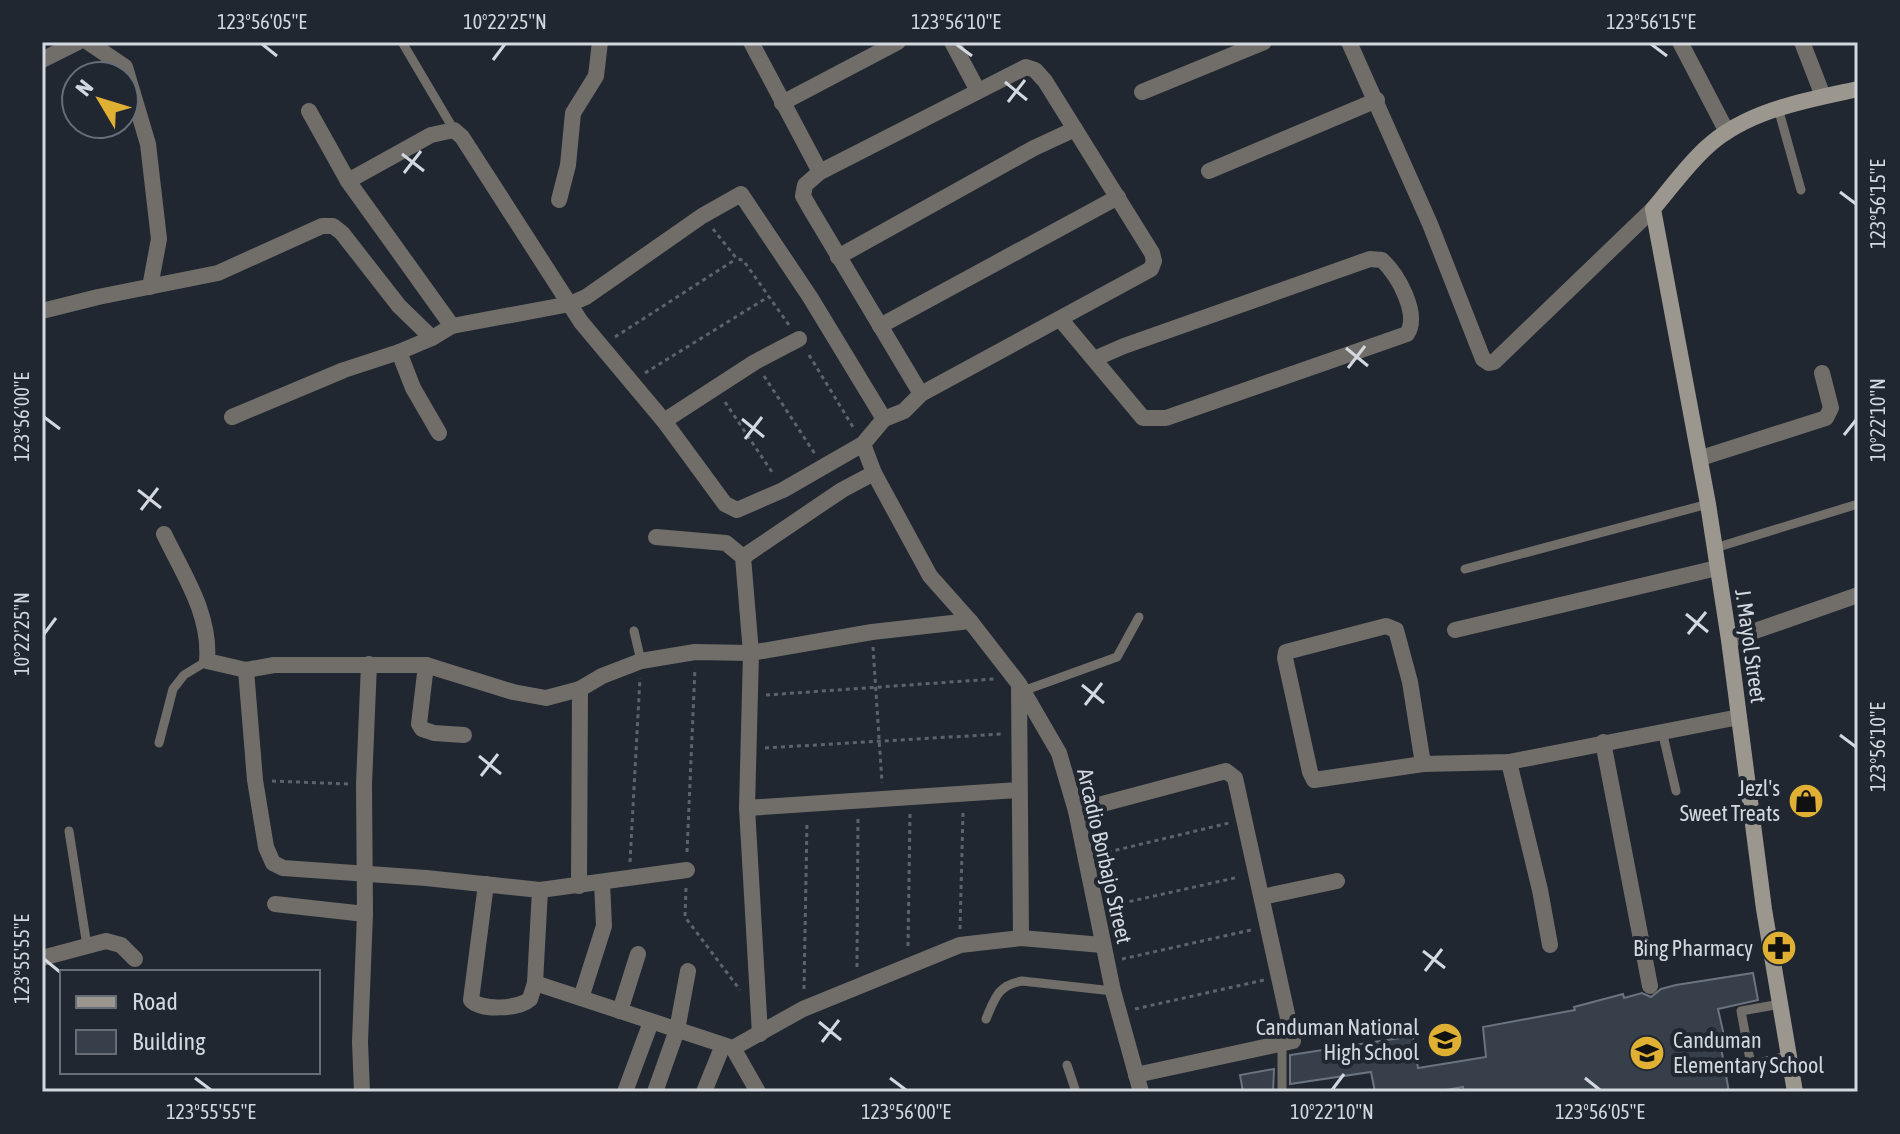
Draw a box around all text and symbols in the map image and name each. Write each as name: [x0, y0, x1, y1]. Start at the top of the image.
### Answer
text: 123°56'05"E: [217, 10, 307, 33]
text: 10°22'25"N: [463, 10, 547, 33]
text: 123°56'10"E: [911, 10, 1001, 33]
text: 123°56'15"E: [1606, 10, 1696, 33]
north arrow: [60, 60, 140, 140]
text: N: [70, 75, 98, 101]
text: 123°56'15"E: [1866, 159, 1889, 249]
text: 123°56'00"E: [10, 372, 33, 462]
text: 10°22'10"N: [1866, 378, 1889, 462]
street label: J. Mayol Street: [1730, 587, 1772, 705]
text: 10°22'25"N: [10, 592, 33, 676]
text: 123°56'10"E: [1866, 702, 1889, 792]
street label: Arcadio Borbajo Street: [1072, 766, 1138, 946]
place label: Jezl's Sweet Treats: [1680, 775, 1780, 826]
shop icon: Jezl's Sweet Treats: [1787, 782, 1825, 820]
text: 123°55'55"E: [10, 914, 33, 1004]
pharmacy icon: Bing Pharmacy: [1760, 929, 1798, 967]
place label: Bing Pharmacy: [1633, 935, 1753, 961]
legend: [60, 970, 320, 1074]
text: Road: [132, 988, 178, 1015]
place label: Canduman National High School: [1256, 1014, 1419, 1065]
school or university icon: Canduman National High School: [1426, 1021, 1464, 1059]
place label: Canduman Elementary School: [1673, 1027, 1824, 1078]
text: Building: [132, 1028, 206, 1055]
school or university icon: Canduman Elementary School: [1628, 1034, 1666, 1072]
text: 123°55'55"E: [166, 1100, 256, 1123]
text: 123°56'00"E: [861, 1100, 951, 1123]
text: 10°22'10"N: [1290, 1100, 1374, 1123]
text: 123°56'05"E: [1555, 1100, 1645, 1123]

